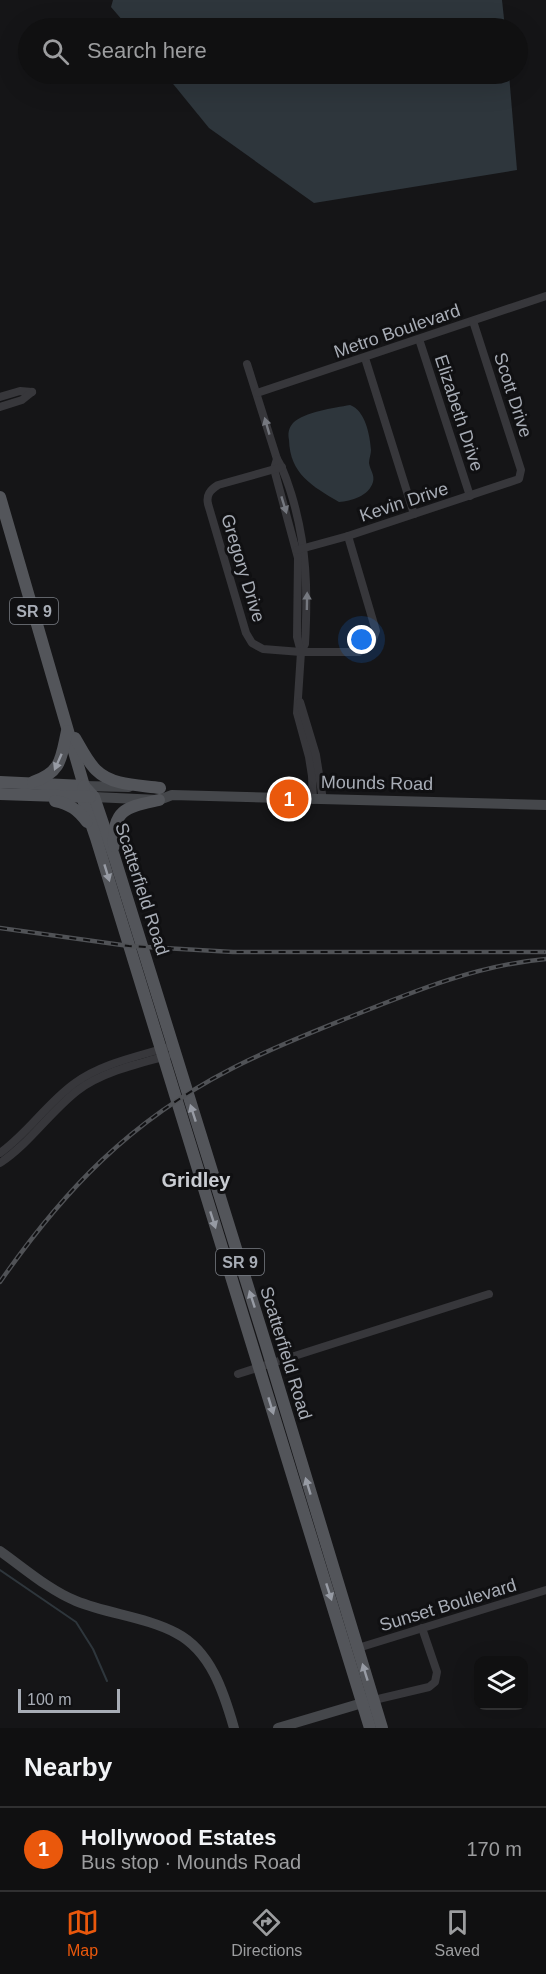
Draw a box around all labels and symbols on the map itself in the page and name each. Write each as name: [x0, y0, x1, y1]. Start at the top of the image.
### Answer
street label: Metro Boulevard: [331, 300, 463, 362]
street label: Scott Drive: [490, 350, 536, 440]
street label: Elizabeth Drive: [431, 352, 487, 474]
one-way arrow: [262, 417, 271, 435]
street label: Kevin Drive: [357, 478, 451, 526]
one-way arrow: [280, 496, 289, 514]
street label: Gregory Drive: [217, 512, 269, 624]
one-way arrow: [302, 591, 311, 610]
road number: SR 9: [10, 598, 58, 624]
your location: [347, 625, 376, 654]
one-way arrow: [53, 753, 62, 770]
street label: Mounds Road: [321, 772, 433, 794]
pin: 1: [270, 776, 308, 822]
street label: Scatterfield Road: [111, 820, 173, 958]
one-way arrow: [103, 864, 112, 882]
one-way arrow: [188, 1104, 197, 1122]
district label: Gridley: [162, 1169, 231, 1191]
one-way arrow: [209, 1211, 219, 1229]
road number: SR 9: [216, 1249, 264, 1275]
street label: Scatterfield Road: [256, 1284, 316, 1422]
one-way arrow: [246, 1290, 256, 1308]
one-way arrow: [267, 1397, 276, 1415]
one-way arrow: [303, 1476, 312, 1494]
street label: Sunset Boulevard: [377, 1575, 519, 1635]
one-way arrow: [324, 1583, 334, 1601]
one-way arrow: [360, 1663, 369, 1681]
scale bar: [18, 1686, 120, 1714]

